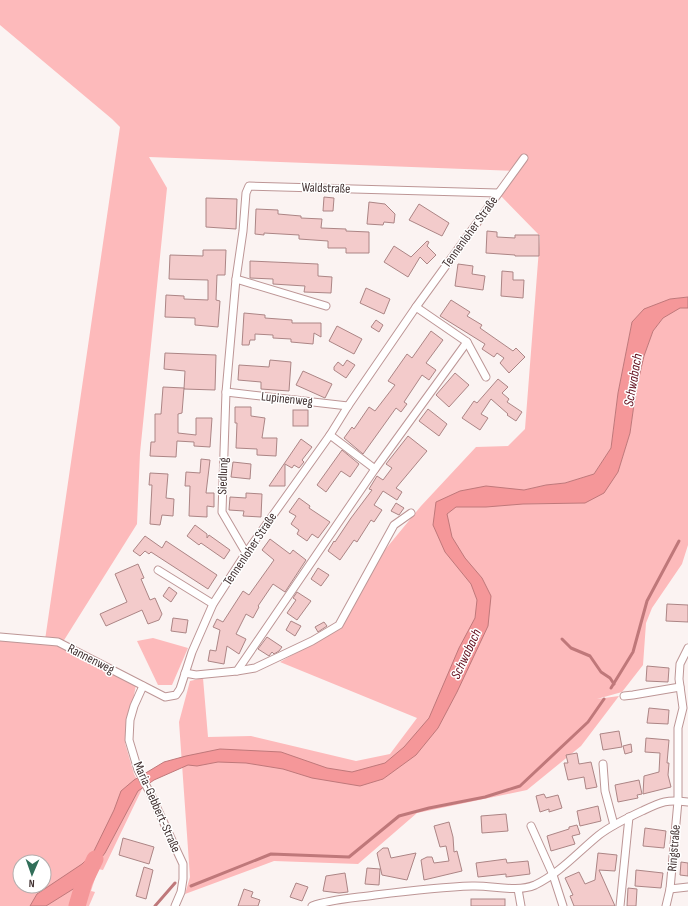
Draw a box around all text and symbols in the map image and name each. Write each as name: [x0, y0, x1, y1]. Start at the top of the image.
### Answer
street label: Waldstraße: [301, 179, 351, 197]
street label: Tennenloher Straße: [439, 193, 501, 271]
water label: Schwabach: [620, 352, 646, 408]
street label: Lupinenweg: [260, 388, 314, 410]
street label: Siedlung: [214, 457, 232, 495]
street label: Tennenloher Straße: [220, 509, 280, 589]
water label: Schwabach: [447, 626, 485, 682]
street label: Rannenweg: [65, 640, 117, 678]
street label: Maria-Gebbert-Straße: [130, 759, 184, 855]
street label: Ringstraße: [664, 824, 684, 872]
north arrow: [12, 854, 52, 894]
text: N: [28, 877, 35, 890]

